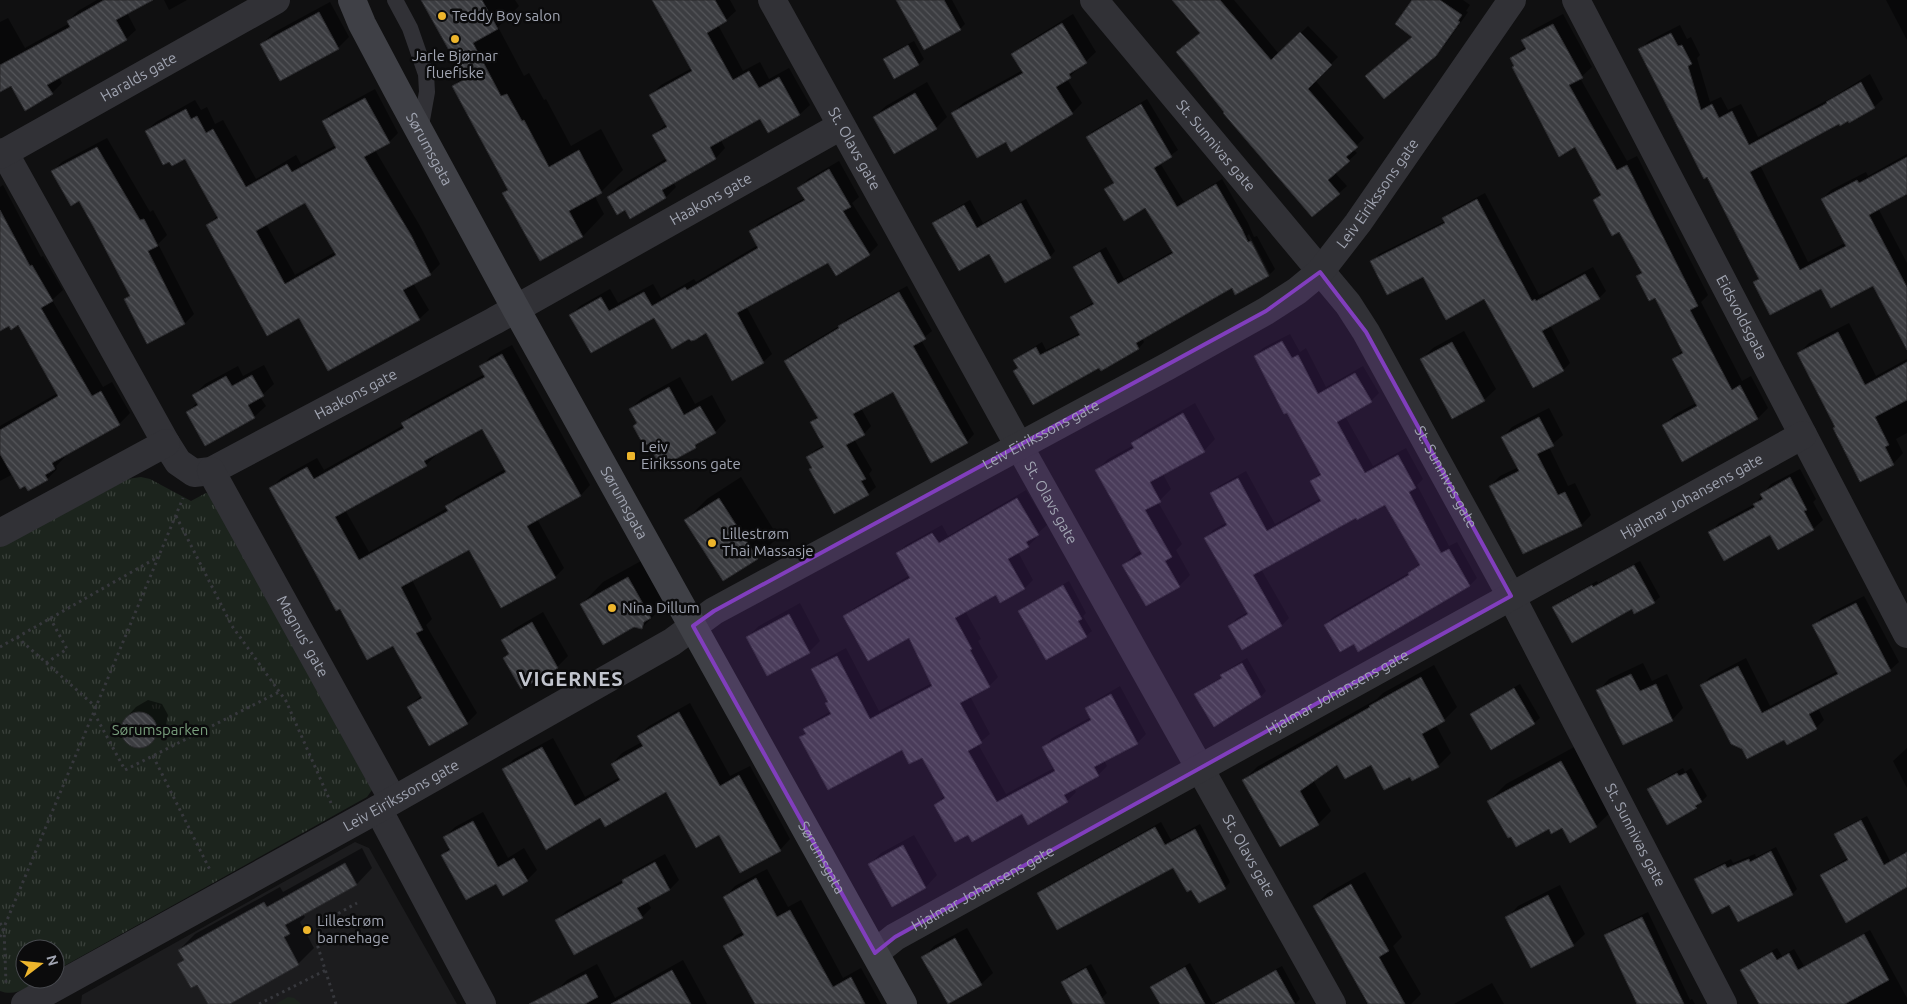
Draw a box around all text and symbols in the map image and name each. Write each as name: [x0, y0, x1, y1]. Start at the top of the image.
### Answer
place label: Teddy Boy salon: [452, 7, 561, 24]
marker: Teddy Boy salon: [436, 10, 448, 22]
marker: Jarle Bjørnar fluefiske: [449, 33, 461, 45]
place label: Jarle Bjørnar fluefiske: [412, 47, 498, 81]
street label: Haralds gate: [97, 49, 180, 105]
street label: St. Sunnivas gate: [1173, 96, 1259, 195]
street label: St. Olavs gate: [825, 104, 885, 193]
street label: Sørumsgata: [403, 110, 456, 188]
street label: Leiv Eirikssons gate: [1333, 135, 1422, 251]
street label: Haakons gate: [667, 169, 754, 228]
street label: Eidsvoldsgata: [1713, 272, 1771, 362]
street label: Haakons gate: [311, 365, 400, 423]
street label: Leiv Eirikssons gate: [979, 396, 1102, 473]
street label: St. Sunnivas gate: [1411, 423, 1481, 531]
place label: Leiv Eirikssons gate: [641, 438, 741, 472]
marker: Leiv Eirikssons gate: [625, 450, 637, 462]
street label: Hjalmar Johansens gate: [1617, 450, 1766, 542]
street label: St. Olavs gate: [1021, 458, 1081, 547]
street label: Sørumsgata: [597, 464, 651, 542]
place label: Lillestrøm Thai Massasje: [722, 525, 814, 559]
marker: Lillestrøm Thai Massasje: [706, 537, 718, 549]
street label: Magnus' gate: [274, 592, 332, 680]
place label: Nina Dillum: [622, 599, 700, 616]
marker: Nina Dillum: [606, 602, 618, 614]
street label: Hjalmar Johansens gate: [1263, 646, 1411, 738]
district label: VIGERNES: [518, 667, 624, 690]
park label: Sørumsparken: [112, 721, 208, 738]
street label: Leiv Eirikssons gate: [340, 756, 462, 835]
street label: St. Sunnivas gate: [1602, 780, 1669, 889]
street label: St. Olavs gate: [1219, 811, 1279, 900]
street label: Sørumsgata: [795, 818, 849, 897]
street label: Hjalmar Johansens gate: [908, 842, 1057, 934]
place label: Lillestrøm barnehage: [317, 912, 389, 946]
marker: Lillestrøm barnehage: [301, 924, 313, 936]
north arrow: [15, 939, 65, 989]
text: N: [43, 953, 62, 968]

